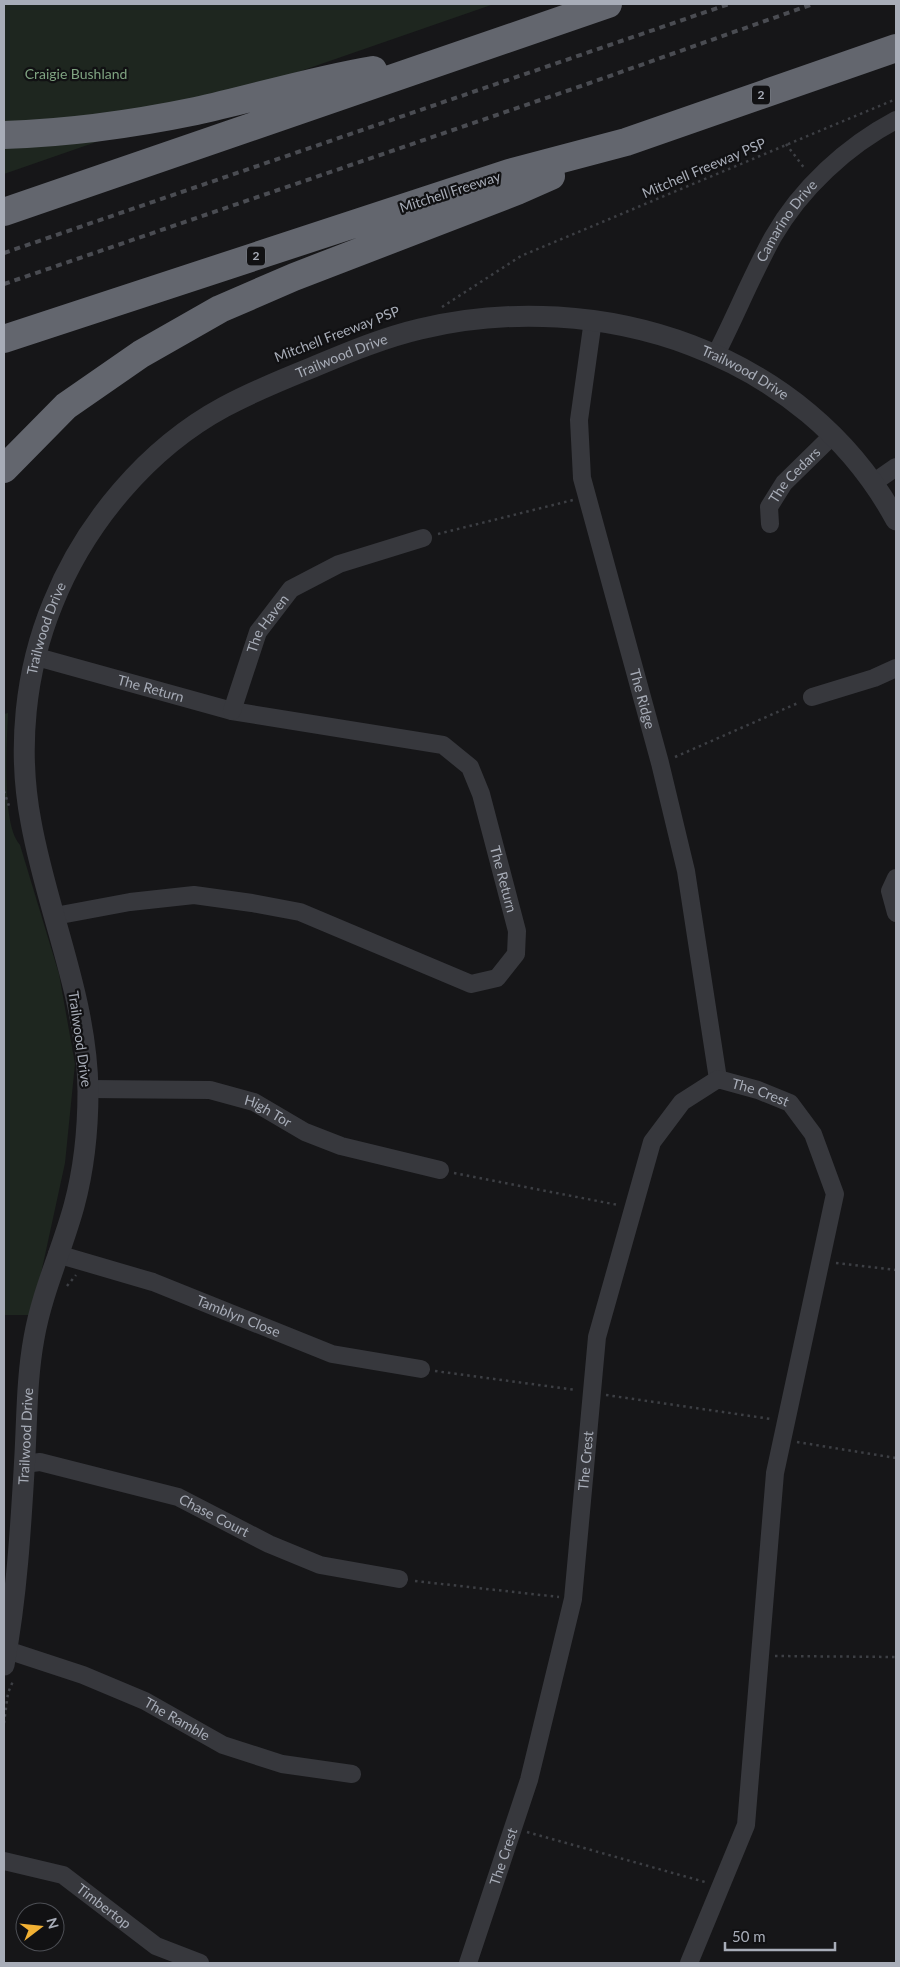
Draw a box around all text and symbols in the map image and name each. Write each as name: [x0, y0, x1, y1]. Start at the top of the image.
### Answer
park label: Craigie Bushland: [25, 65, 127, 82]
road number: 2: [752, 86, 770, 104]
street label: Mitchell Freeway PSP: [639, 134, 768, 201]
street label: Mitchell Freeway: [397, 167, 503, 216]
street label: Camarino Drive: [752, 176, 820, 265]
road number: 2: [247, 247, 265, 266]
street label: Mitchell Freeway PSP: [272, 302, 402, 365]
street label: Trailwood Drive: [293, 330, 389, 381]
street label: Trailwood Drive: [699, 341, 792, 403]
street label: The Cedars: [765, 443, 823, 506]
street label: Trailwood Drive: [23, 579, 69, 676]
street label: The Haven: [243, 591, 292, 655]
street label: The Ridge: [627, 667, 659, 731]
street label: The Return: [116, 671, 186, 705]
street label: The Return: [487, 844, 521, 914]
street label: Trailwood Drive: [65, 990, 96, 1088]
street label: The Crest: [730, 1074, 792, 1110]
street label: High Tor: [243, 1091, 295, 1130]
street label: Tamblyn Close: [194, 1291, 283, 1340]
street label: Trailwood Drive: [14, 1387, 36, 1485]
street label: The Crest: [574, 1430, 596, 1491]
street label: Chase Court: [176, 1490, 252, 1540]
street label: The Ramble: [141, 1693, 213, 1744]
street label: The Crest: [485, 1826, 520, 1888]
street label: Timbertop: [73, 1880, 135, 1932]
north arrow: [15, 1902, 65, 1952]
text: N: [43, 1916, 63, 1931]
scale bar: [725, 1920, 835, 1952]
text: 50 m: [732, 1927, 766, 1945]

